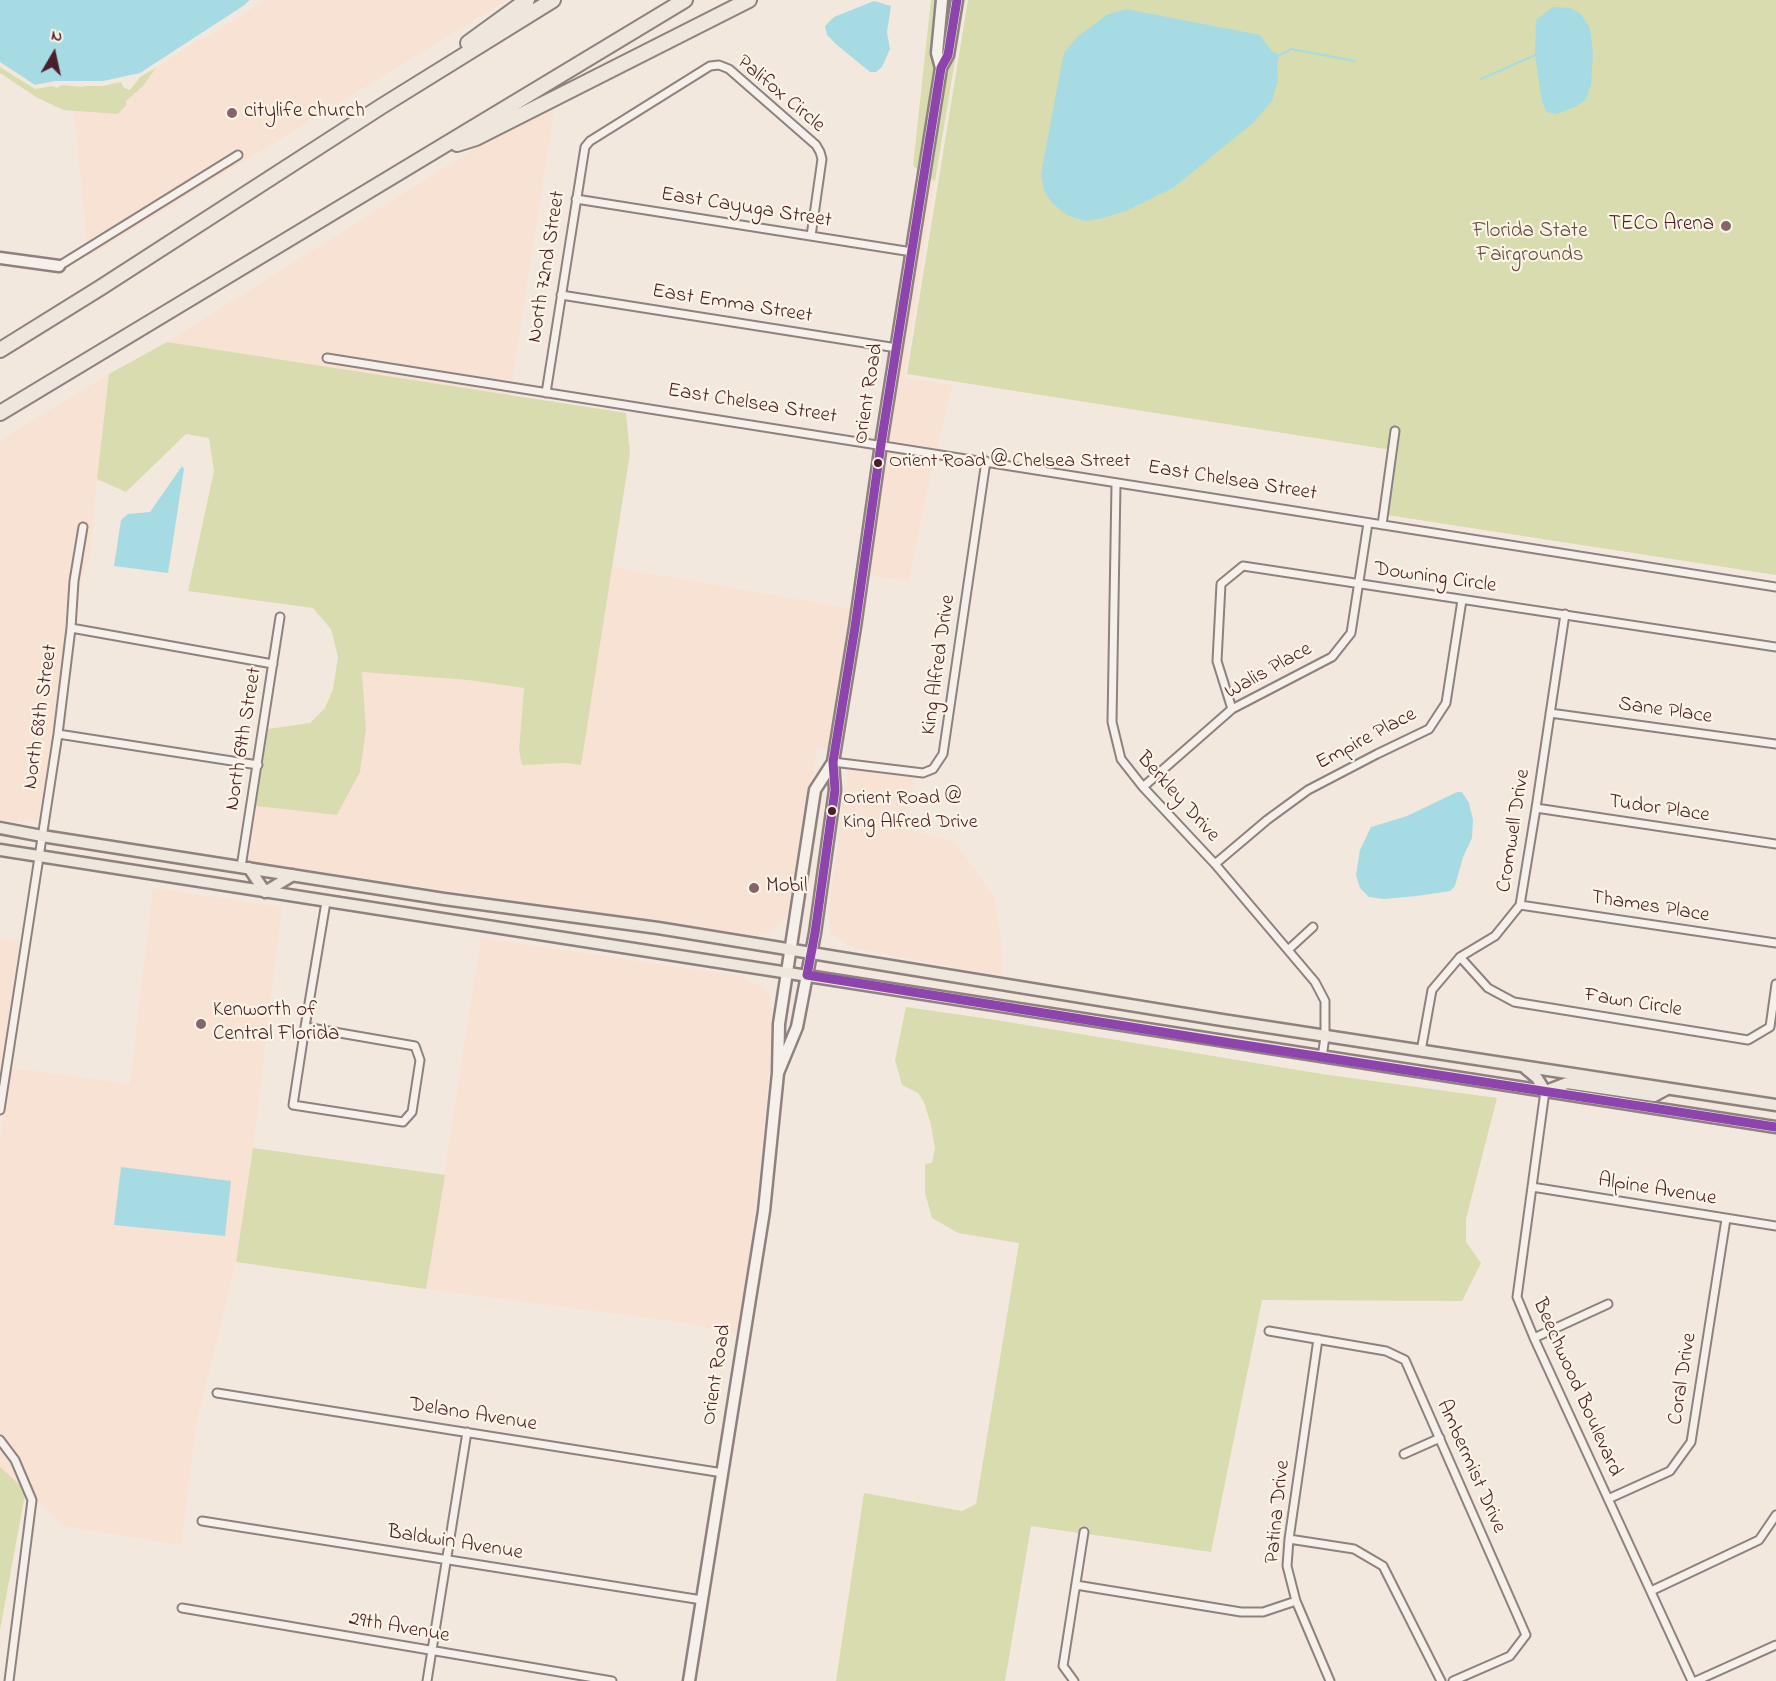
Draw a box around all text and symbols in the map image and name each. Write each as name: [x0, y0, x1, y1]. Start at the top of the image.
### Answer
north arrow: [24, 24, 84, 84]
text: N: [50, 24, 64, 49]
street label: Palifox Circle: [731, 51, 829, 139]
place label: citylife church: [244, 100, 365, 126]
marker: citylife church: [225, 106, 239, 120]
street label: East Cayuga Street: [659, 183, 833, 235]
street label: North 72nd Street: [524, 189, 572, 345]
place label: TECO Arena: [1609, 213, 1714, 239]
marker: TECO Arena: [1719, 219, 1733, 233]
park label: Florida State Fairgrounds: [1472, 220, 1588, 270]
street label: East Emma Street: [650, 280, 814, 330]
street label: Orient Road: [850, 342, 890, 446]
street label: East Chelsea Street: [666, 379, 838, 431]
place label: Orient Road @ Chelsea Street: [889, 451, 1130, 475]
street label: East Chelsea Street: [1146, 456, 1318, 508]
marker: Orient Road @ Chelsea Street: [872, 457, 884, 469]
street label: Downing Circle: [1372, 558, 1498, 600]
street label: King Alfred Drive: [918, 593, 962, 737]
street label: Walis Place: [1221, 638, 1317, 706]
street label: North 68th Street: [19, 643, 65, 791]
street label: North 69th Street: [221, 666, 269, 812]
street label: Sane Place: [1617, 693, 1713, 731]
street label: Empire Place: [1313, 703, 1421, 777]
street label: Berkley Drive: [1130, 748, 1224, 848]
street label: Cromwell Drive: [1493, 767, 1537, 895]
place label: Orient Road @ King Alfred Drive: [843, 788, 978, 835]
street label: Tudor Place: [1607, 790, 1711, 830]
marker: Orient Road @ King Alfred Drive: [826, 805, 838, 817]
place label: Mobil: [766, 875, 807, 901]
marker: Mobil: [747, 881, 761, 895]
street label: Thames Place: [1589, 886, 1711, 930]
street label: Fawn Circle: [1582, 984, 1684, 1024]
place label: Kenworth of Central Florida: [213, 999, 339, 1049]
marker: Kenworth of Central Florida: [194, 1017, 208, 1031]
street label: Alpine Avenue: [1596, 1169, 1718, 1213]
street label: Beechwood Boulevard: [1525, 1295, 1627, 1481]
street label: Orient Road: [698, 1323, 738, 1427]
street label: Coral Drive: [1664, 1331, 1704, 1427]
street label: Delano Avenue: [407, 1393, 539, 1439]
street label: Ambermist Drive: [1429, 1396, 1511, 1538]
street label: Patina Drive: [1261, 1459, 1297, 1565]
street label: Baldwin Avenue: [385, 1521, 525, 1567]
street label: 29th Avenue: [347, 1608, 451, 1650]

